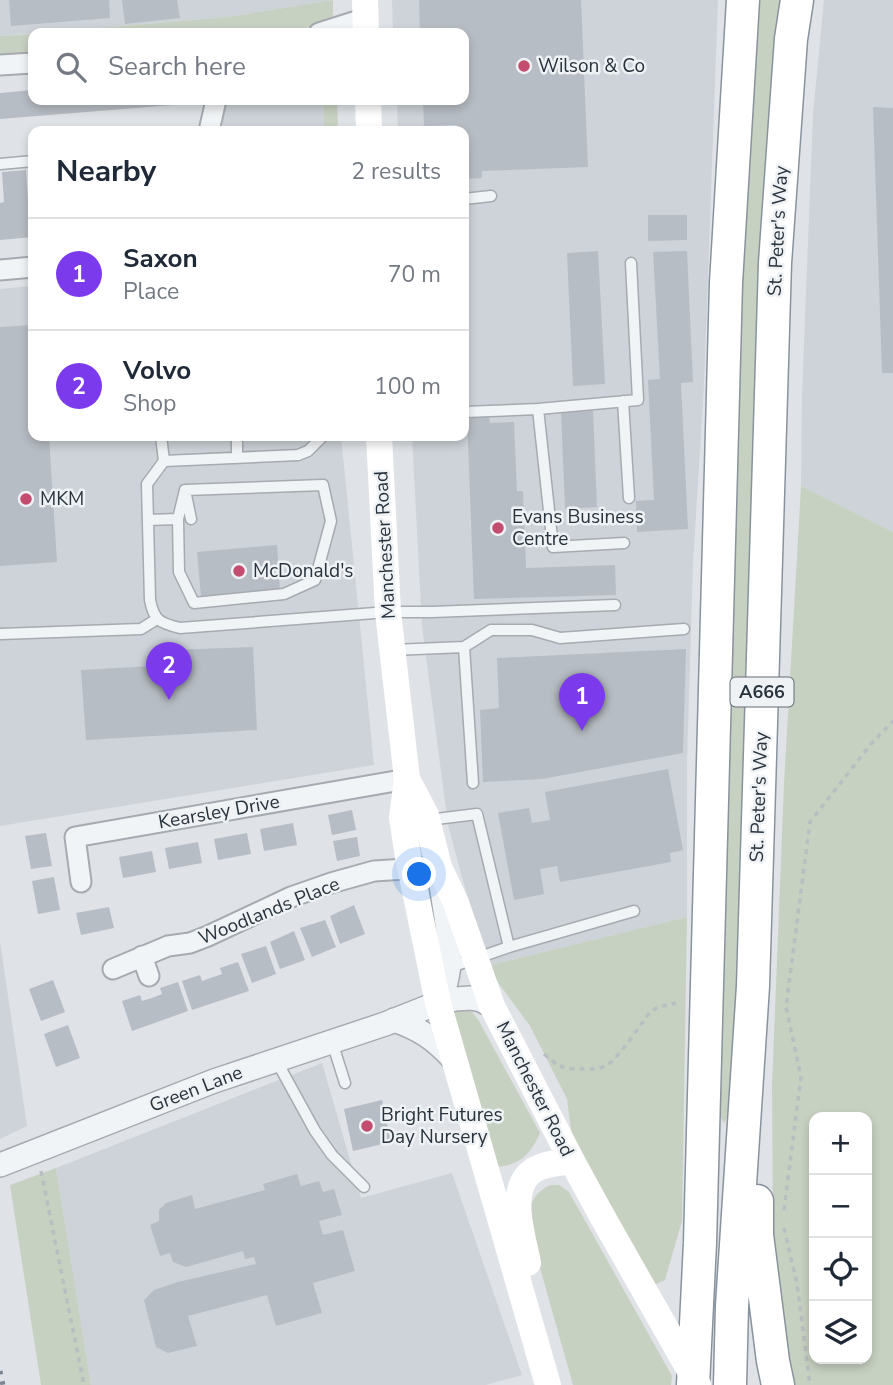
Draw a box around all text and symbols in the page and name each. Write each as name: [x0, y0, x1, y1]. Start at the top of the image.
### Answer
search box: [28, 28, 469, 105]
icon: search: [52, 48, 90, 86]
text: Search here: [108, 49, 246, 84]
place label: Wilson & Co: [538, 53, 645, 79]
marker: Wilson & Co: [516, 58, 532, 74]
text: Nearby: [56, 151, 156, 192]
text: 2 results: [351, 156, 441, 187]
street label: St. Peter's Way: [762, 165, 794, 297]
text: Saxon: [123, 241, 198, 276]
text: 1: [72, 259, 86, 290]
text: 70 m: [388, 259, 441, 290]
text: Place: [123, 276, 179, 307]
text: Volvo: [123, 353, 191, 388]
text: 2: [72, 371, 86, 402]
text: 100 m: [374, 371, 441, 402]
text: Shop: [123, 388, 176, 419]
street label: Manchester Road: [368, 470, 402, 620]
place label: MKM: [40, 486, 84, 512]
marker: MKM: [18, 491, 34, 507]
place label: Evans Business Centre: [512, 504, 644, 552]
marker: Evans Business Centre: [490, 520, 506, 536]
place label: McDonald's: [253, 558, 354, 584]
marker: McDonald's: [231, 563, 247, 579]
pin: 2: [146, 642, 192, 700]
pin: 1: [559, 673, 605, 731]
road number: A666: [730, 678, 794, 706]
street label: St. Peter's Way: [744, 731, 774, 863]
street label: Kearsley Drive: [156, 789, 282, 835]
your location: [402, 857, 436, 891]
street label: Woodlands Place: [195, 871, 343, 951]
street label: Manchester Road: [490, 1017, 580, 1161]
street label: Green Lane: [146, 1059, 246, 1119]
place label: Bright Futures Day Nursery: [381, 1102, 503, 1150]
map controls: [809, 1112, 872, 1364]
button: +: [809, 1112, 872, 1175]
marker: Bright Futures Day Nursery: [359, 1118, 375, 1134]
button: −: [809, 1175, 872, 1238]
button: locate: [809, 1238, 872, 1301]
button: layers: [809, 1301, 872, 1364]

